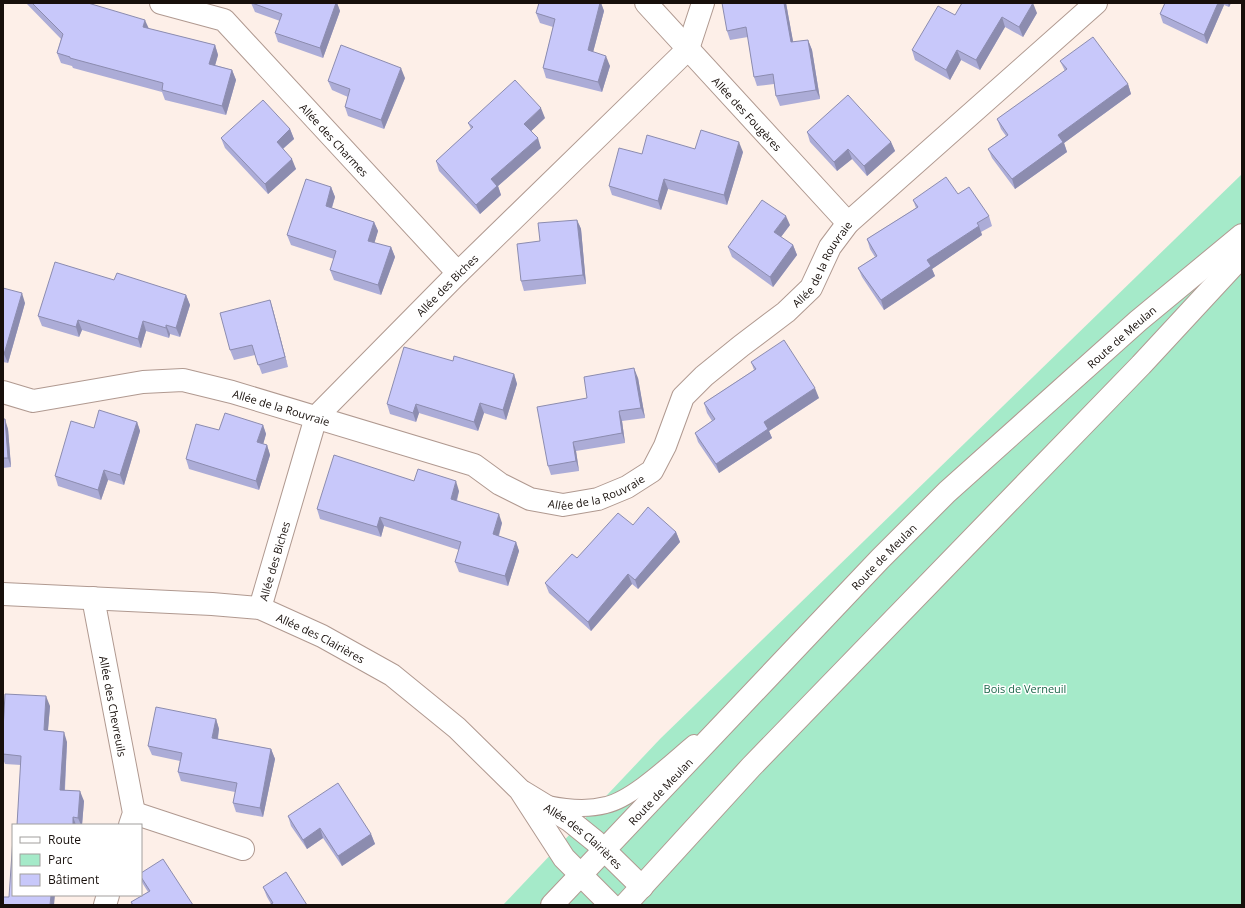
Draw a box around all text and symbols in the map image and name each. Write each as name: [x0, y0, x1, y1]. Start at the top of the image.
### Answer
street label: Allée des Fougères: [709, 73, 785, 154]
street label: Allée des Charmes: [297, 100, 372, 179]
street label: Allée de la Rouvraie: [788, 217, 855, 310]
street label: Allée des Biches: [412, 250, 481, 319]
street label: Route de Meulan: [1083, 302, 1159, 371]
street label: Allée de la Rouvraie: [231, 385, 332, 429]
street label: Allée de la Rouvraie: [547, 470, 647, 513]
street label: Allée des Biches: [255, 519, 293, 603]
street label: Route de Meulan: [847, 520, 919, 593]
street label: Allée des Clairières: [274, 609, 368, 666]
street label: Allée des Chevreuils: [97, 654, 131, 758]
park label: Bois de Verneuil: [984, 681, 1066, 696]
street label: Route de Meulan: [624, 754, 696, 828]
street label: Allée des Clairières: [542, 799, 626, 872]
legend: [12, 824, 142, 896]
text: Route: [48, 831, 81, 848]
text: Parc: [48, 851, 73, 868]
text: Bâtiment: [48, 871, 99, 888]

